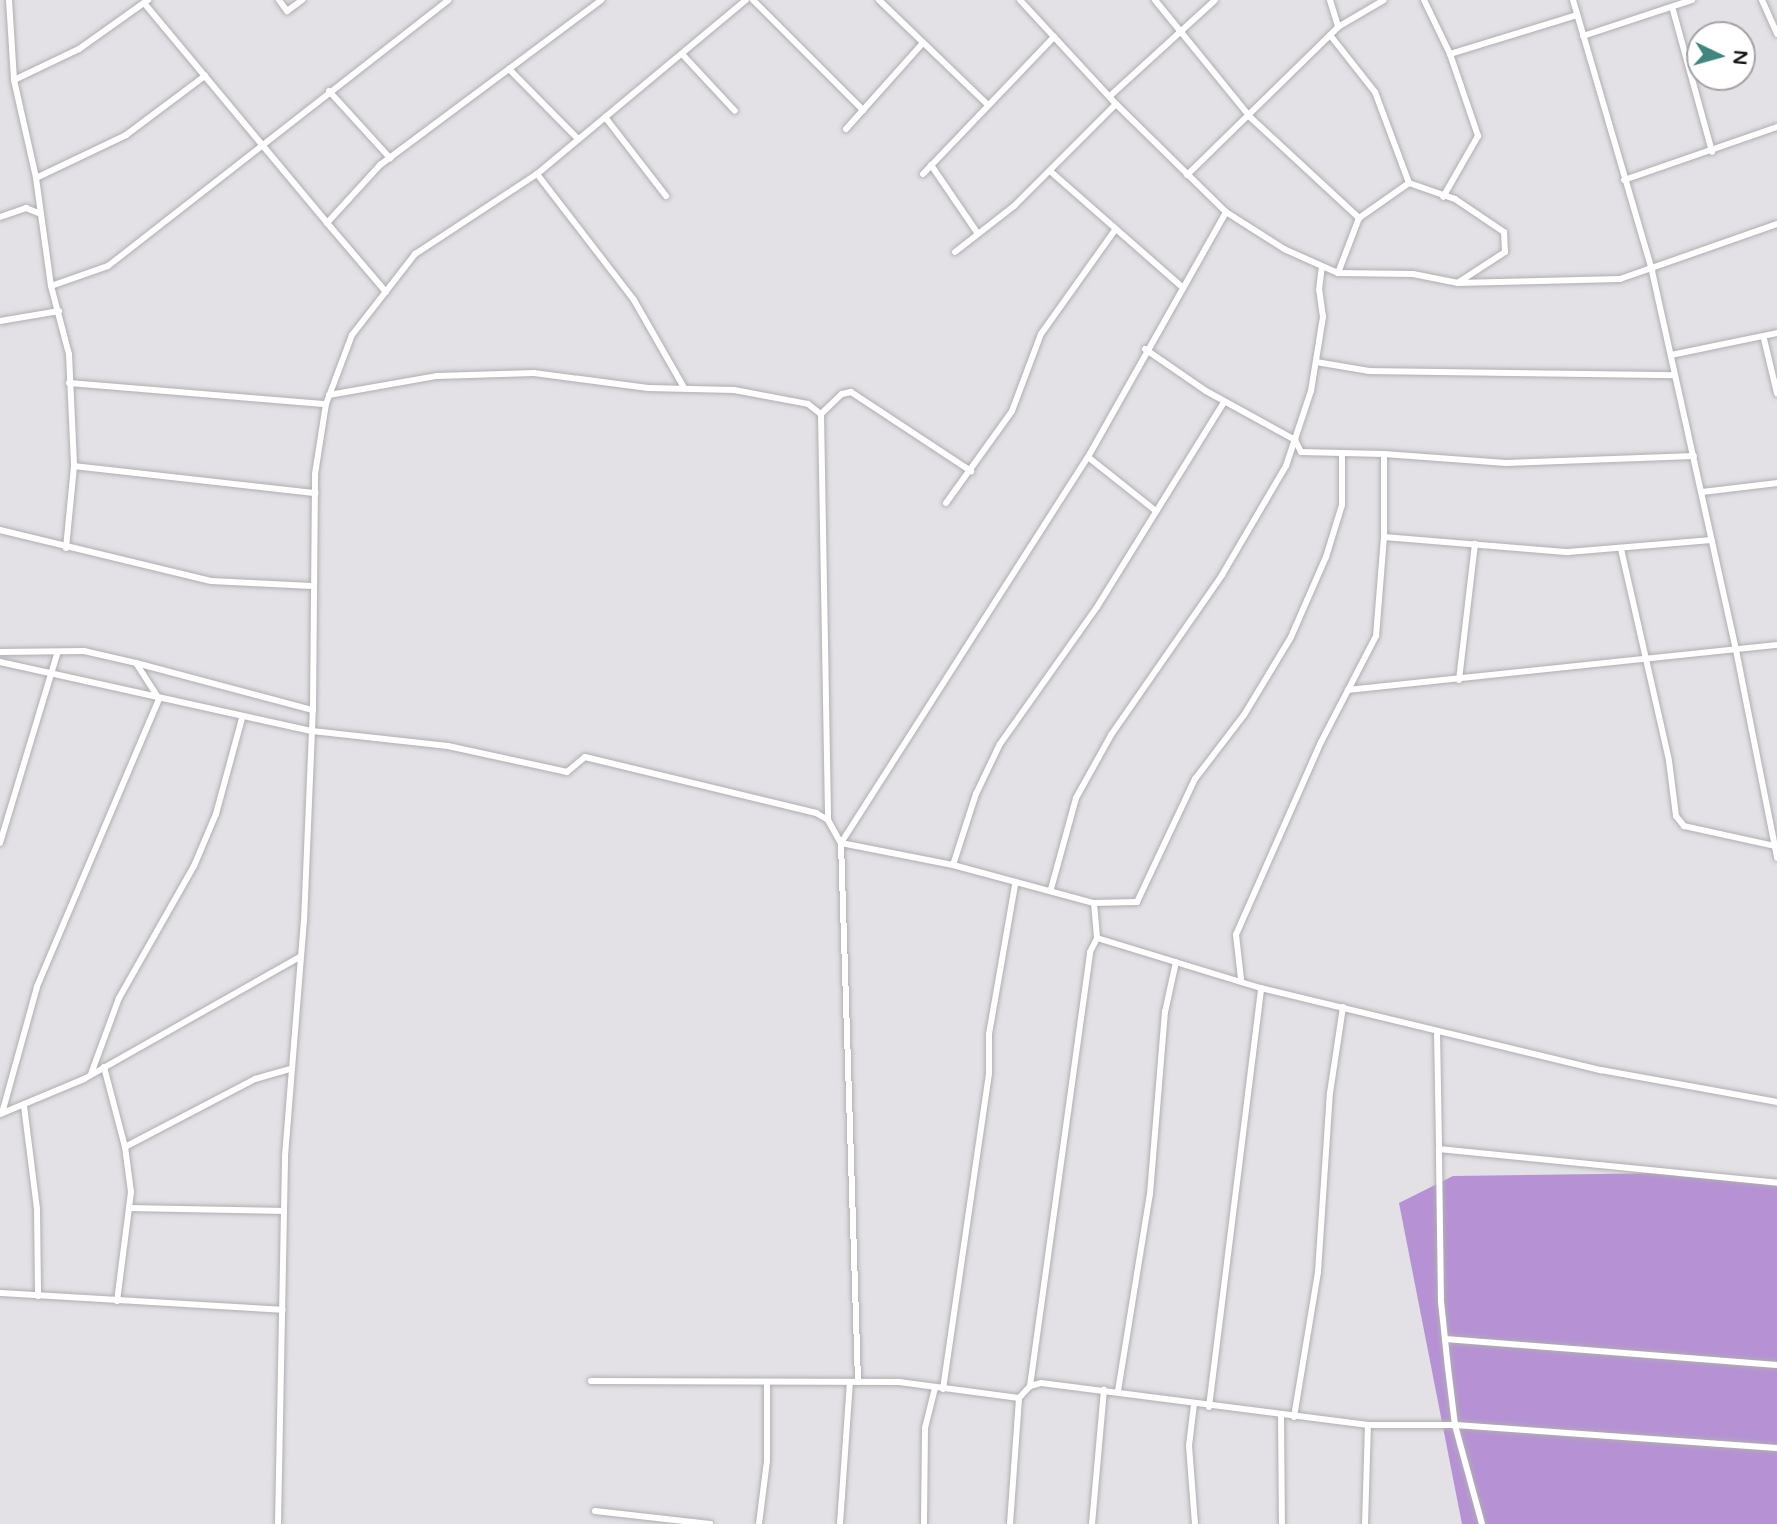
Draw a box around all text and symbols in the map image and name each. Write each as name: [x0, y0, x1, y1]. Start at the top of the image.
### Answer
north arrow: [1686, 21, 1756, 91]
text: N: [1728, 49, 1752, 66]

